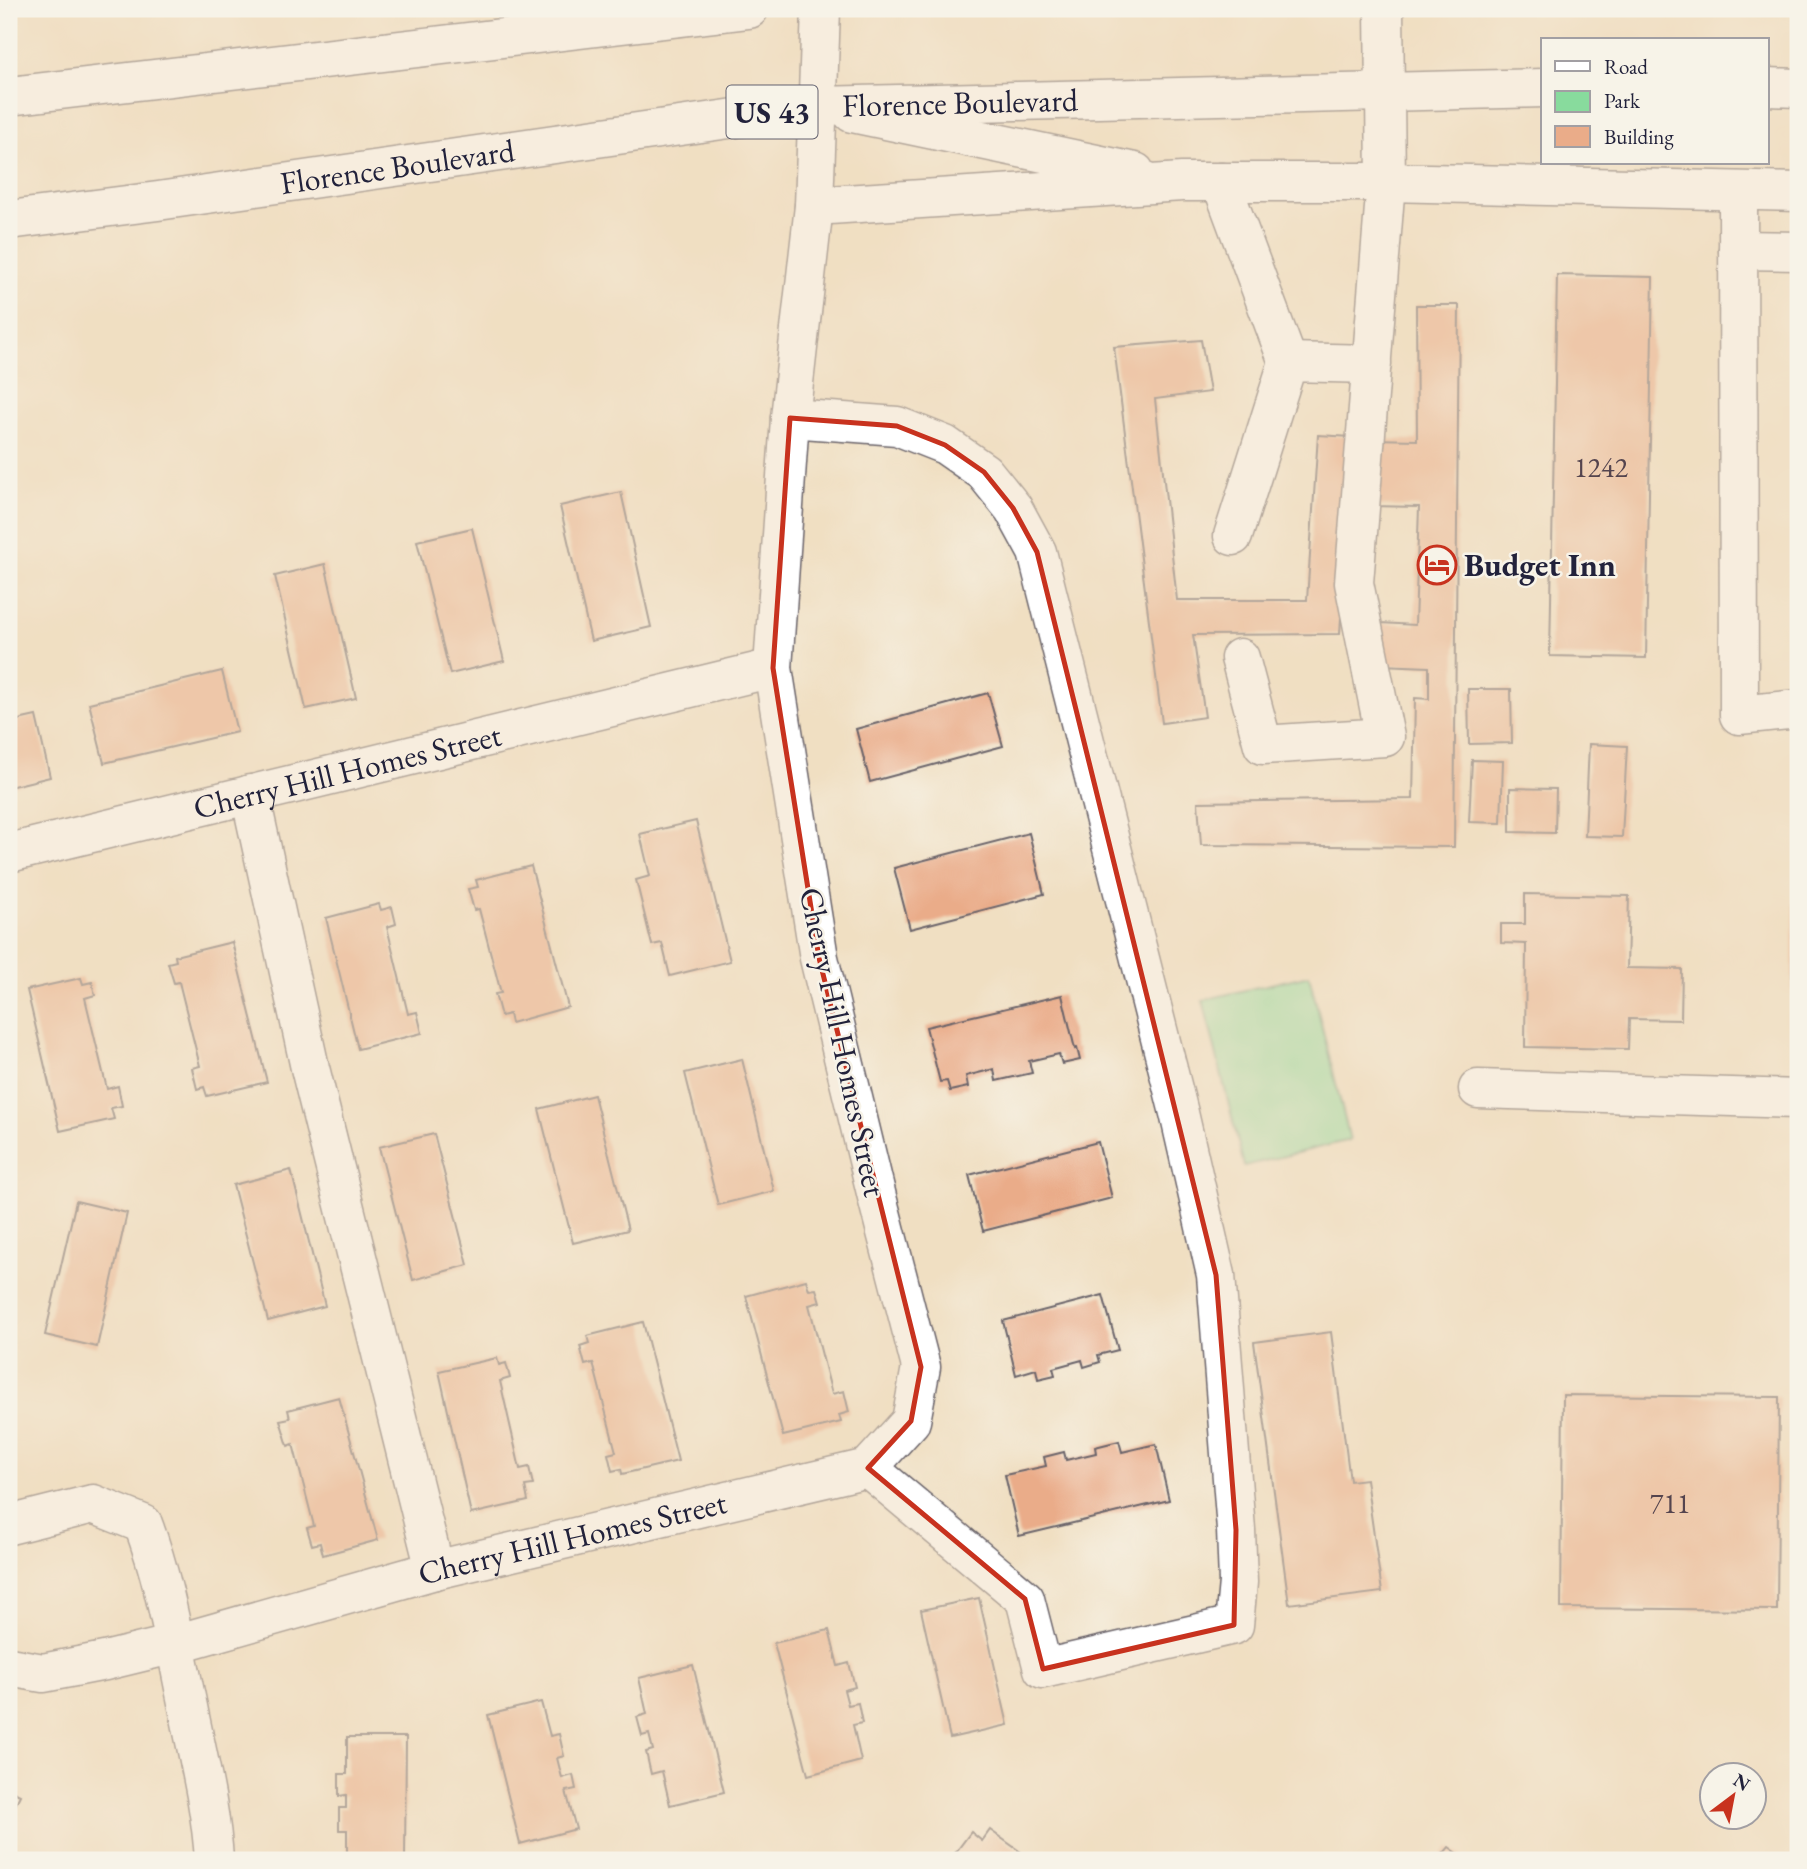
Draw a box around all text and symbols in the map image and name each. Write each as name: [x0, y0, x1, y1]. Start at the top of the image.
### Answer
legend: [1541, 38, 1769, 164]
text: Road: [1604, 53, 1648, 80]
street label: Florence Boulevard: [841, 79, 1079, 126]
road number: US 43: [726, 86, 818, 138]
text: Park: [1604, 87, 1641, 114]
text: Building: [1604, 123, 1674, 150]
street label: Florence Boulevard: [277, 129, 518, 204]
house number: 1242: [1574, 449, 1628, 485]
hotel icon: Budget Inn: [1416, 544, 1458, 586]
place label: Budget Inn: [1464, 544, 1616, 586]
street label: Cherry Hill Homes Street: [189, 714, 505, 829]
street label: Cherry Hill Homes Street: [790, 883, 896, 1201]
street label: Cherry Hill Homes Street: [413, 1481, 731, 1595]
house number: 711: [1650, 1485, 1690, 1521]
north arrow: [1699, 1760, 1769, 1830]
text: N: [1729, 1767, 1755, 1797]

